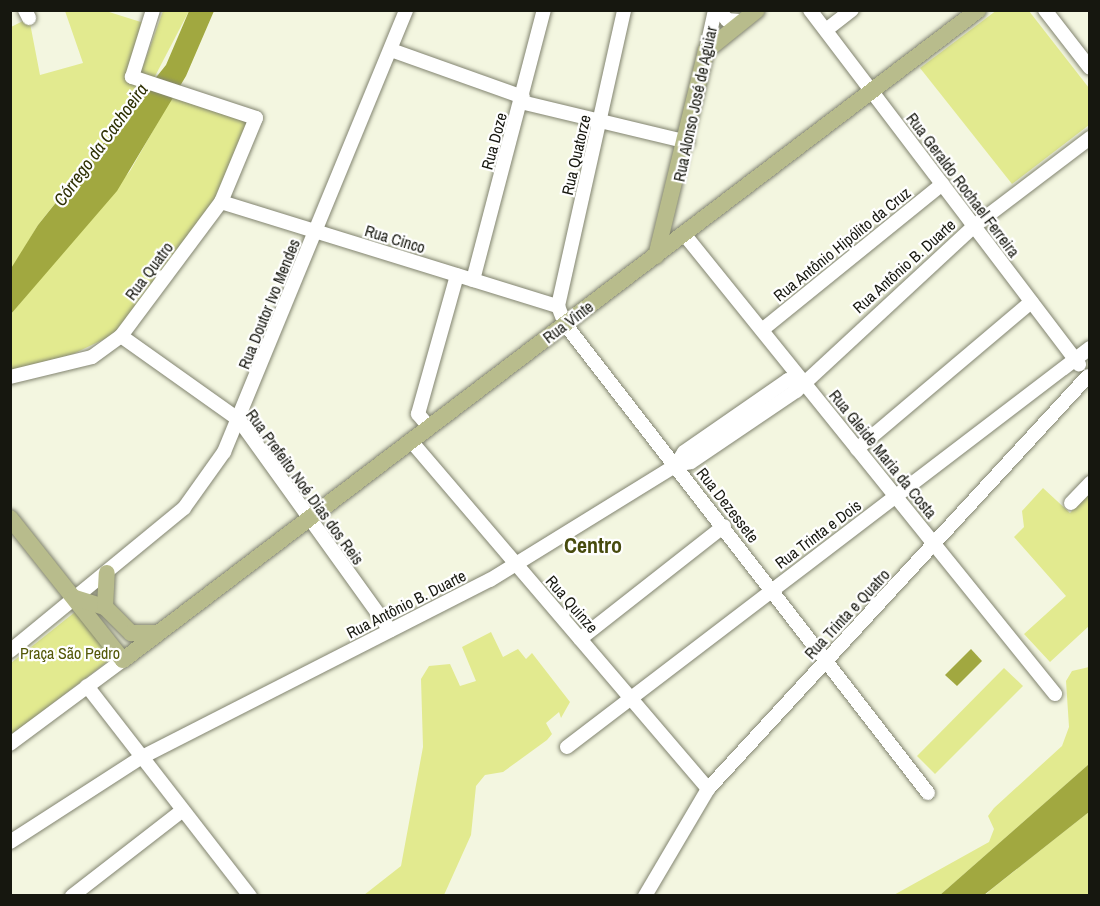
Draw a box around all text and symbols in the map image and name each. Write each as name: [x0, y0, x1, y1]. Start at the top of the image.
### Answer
street label: Rua Alonso José de Aguiar: [669, 24, 721, 184]
water label: Córrego da Cachoeira: [49, 80, 153, 210]
street label: Rua Geraldo Rochael Ferreira: [902, 109, 1024, 261]
street label: Rua Doze: [477, 110, 511, 172]
street label: Rua Quatorze: [557, 113, 595, 197]
street label: Rua Antônio Hipólito da Cruz: [769, 183, 915, 305]
street label: Rua Antônio B. Duarte: [849, 215, 959, 317]
street label: Rua Cinco: [363, 221, 427, 257]
street label: Rua Doutor Ivo Mendes: [234, 236, 304, 372]
street label: Rua Quatro: [121, 238, 177, 304]
street label: Rua Vinte: [539, 297, 597, 347]
street label: Rua Gleide Maria da Costa: [825, 386, 941, 522]
street label: Rua Prefeito Noé Dias dos Reis: [242, 406, 368, 568]
street label: Rua Dezessete: [693, 464, 763, 546]
street label: Rua Trinta e Dois: [771, 495, 865, 573]
district label: Centro: [564, 533, 622, 559]
street label: Rua Antônio B. Duarte: [343, 565, 469, 643]
street label: Rua Trinta e Quatro: [800, 565, 894, 663]
street label: Rua Quinze: [542, 571, 602, 637]
park label: Praça São Pedro: [20, 643, 120, 663]

